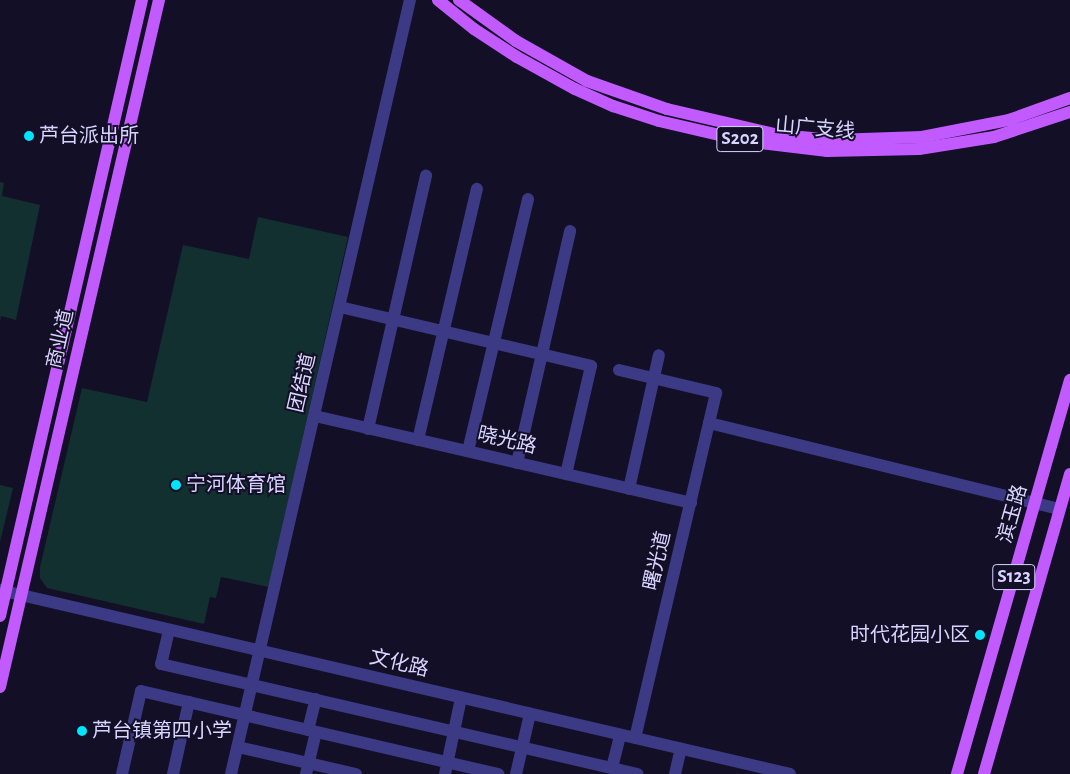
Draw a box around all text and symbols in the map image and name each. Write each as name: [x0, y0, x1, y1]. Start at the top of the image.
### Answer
street label: 山广支线: [774, 114, 856, 144]
road number: S202: [716, 122, 764, 156]
place label: 芦台派出所: [39, 124, 139, 148]
marker: 芦台派出所: [23, 130, 35, 142]
street label: 商业道: [43, 307, 79, 371]
street label: 团结道: [285, 351, 321, 415]
street label: 晓光路: [475, 423, 539, 459]
place label: 宁河体育馆: [186, 473, 286, 497]
marker: 宁河体育馆: [170, 479, 182, 491]
street label: 滨玉路: [993, 482, 1033, 546]
street label: 曙光道: [640, 529, 676, 593]
road number: S123: [992, 560, 1036, 594]
place label: 时代花园小区: [850, 623, 970, 647]
marker: 时代花园小区: [974, 629, 986, 641]
street label: 文化路: [367, 646, 431, 682]
place label: 芦台镇第四小学: [92, 719, 232, 743]
marker: 芦台镇第四小学: [76, 725, 88, 737]

